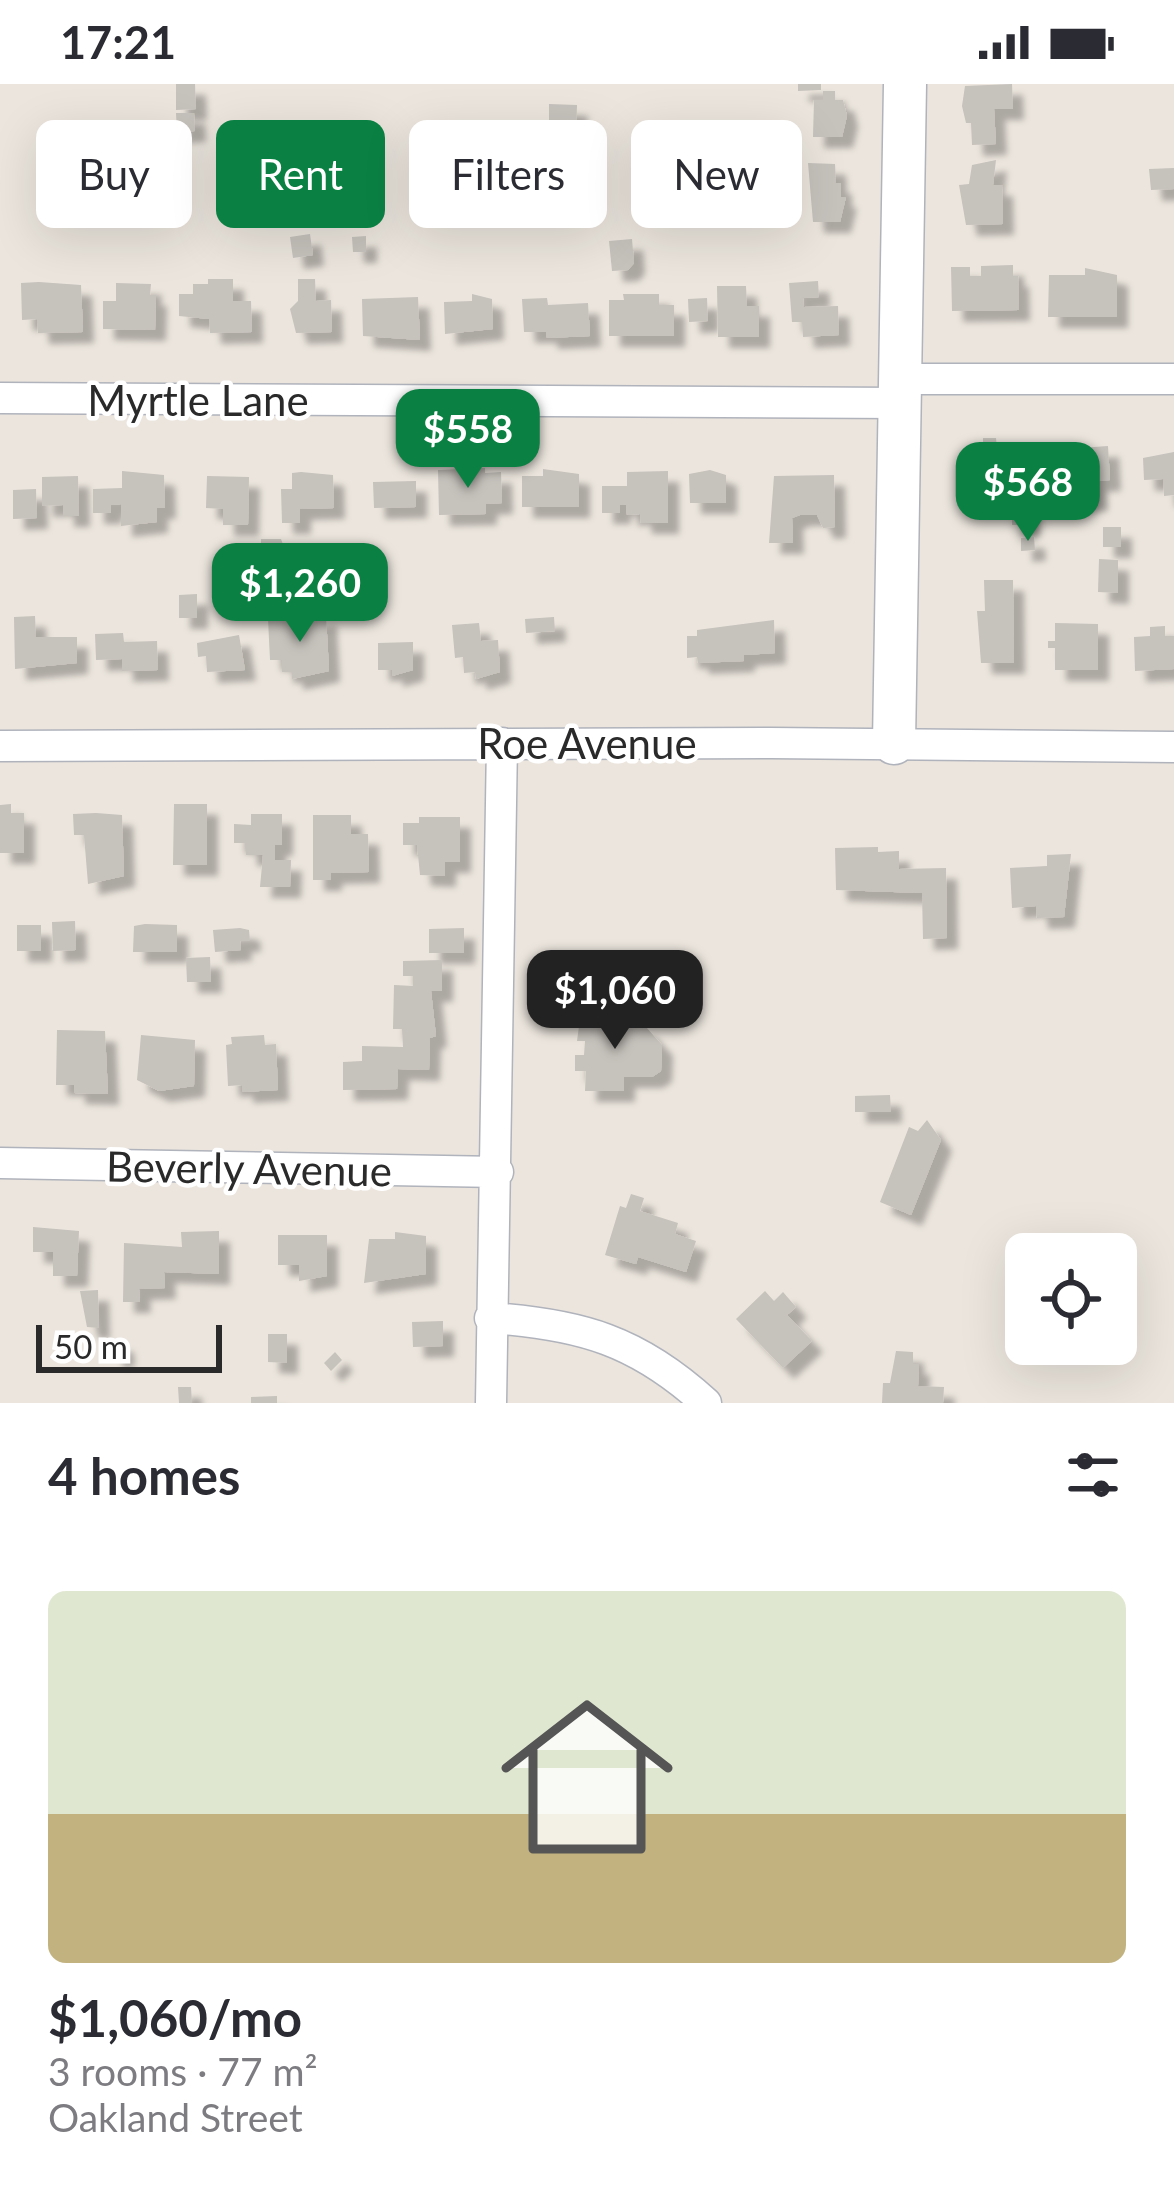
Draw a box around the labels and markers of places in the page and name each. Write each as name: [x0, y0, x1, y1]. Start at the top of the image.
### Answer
pin: $558: [397, 389, 539, 491]
pin: $568: [957, 442, 1099, 544]
pin: $1,260: [202, 543, 398, 645]
pin: $1,060: [517, 950, 713, 1052]

